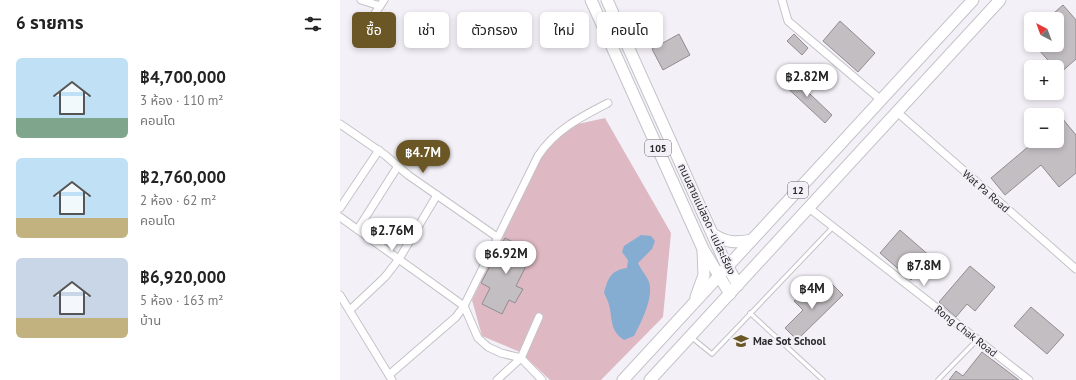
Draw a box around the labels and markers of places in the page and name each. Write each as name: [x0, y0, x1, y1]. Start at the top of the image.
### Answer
pin: ฿2.82M: [774, 64, 840, 98]
pin: ฿4.7M: [395, 140, 451, 174]
pin: ฿2.76M: [359, 218, 425, 252]
pin: ฿6.92M: [473, 241, 539, 275]
pin: ฿7.8M: [896, 253, 952, 287]
pin: ฿4M: [793, 276, 831, 310]
school or university icon: Mae Sot School: [732, 332, 750, 350]
place label: Mae Sot School: [753, 334, 826, 348]

